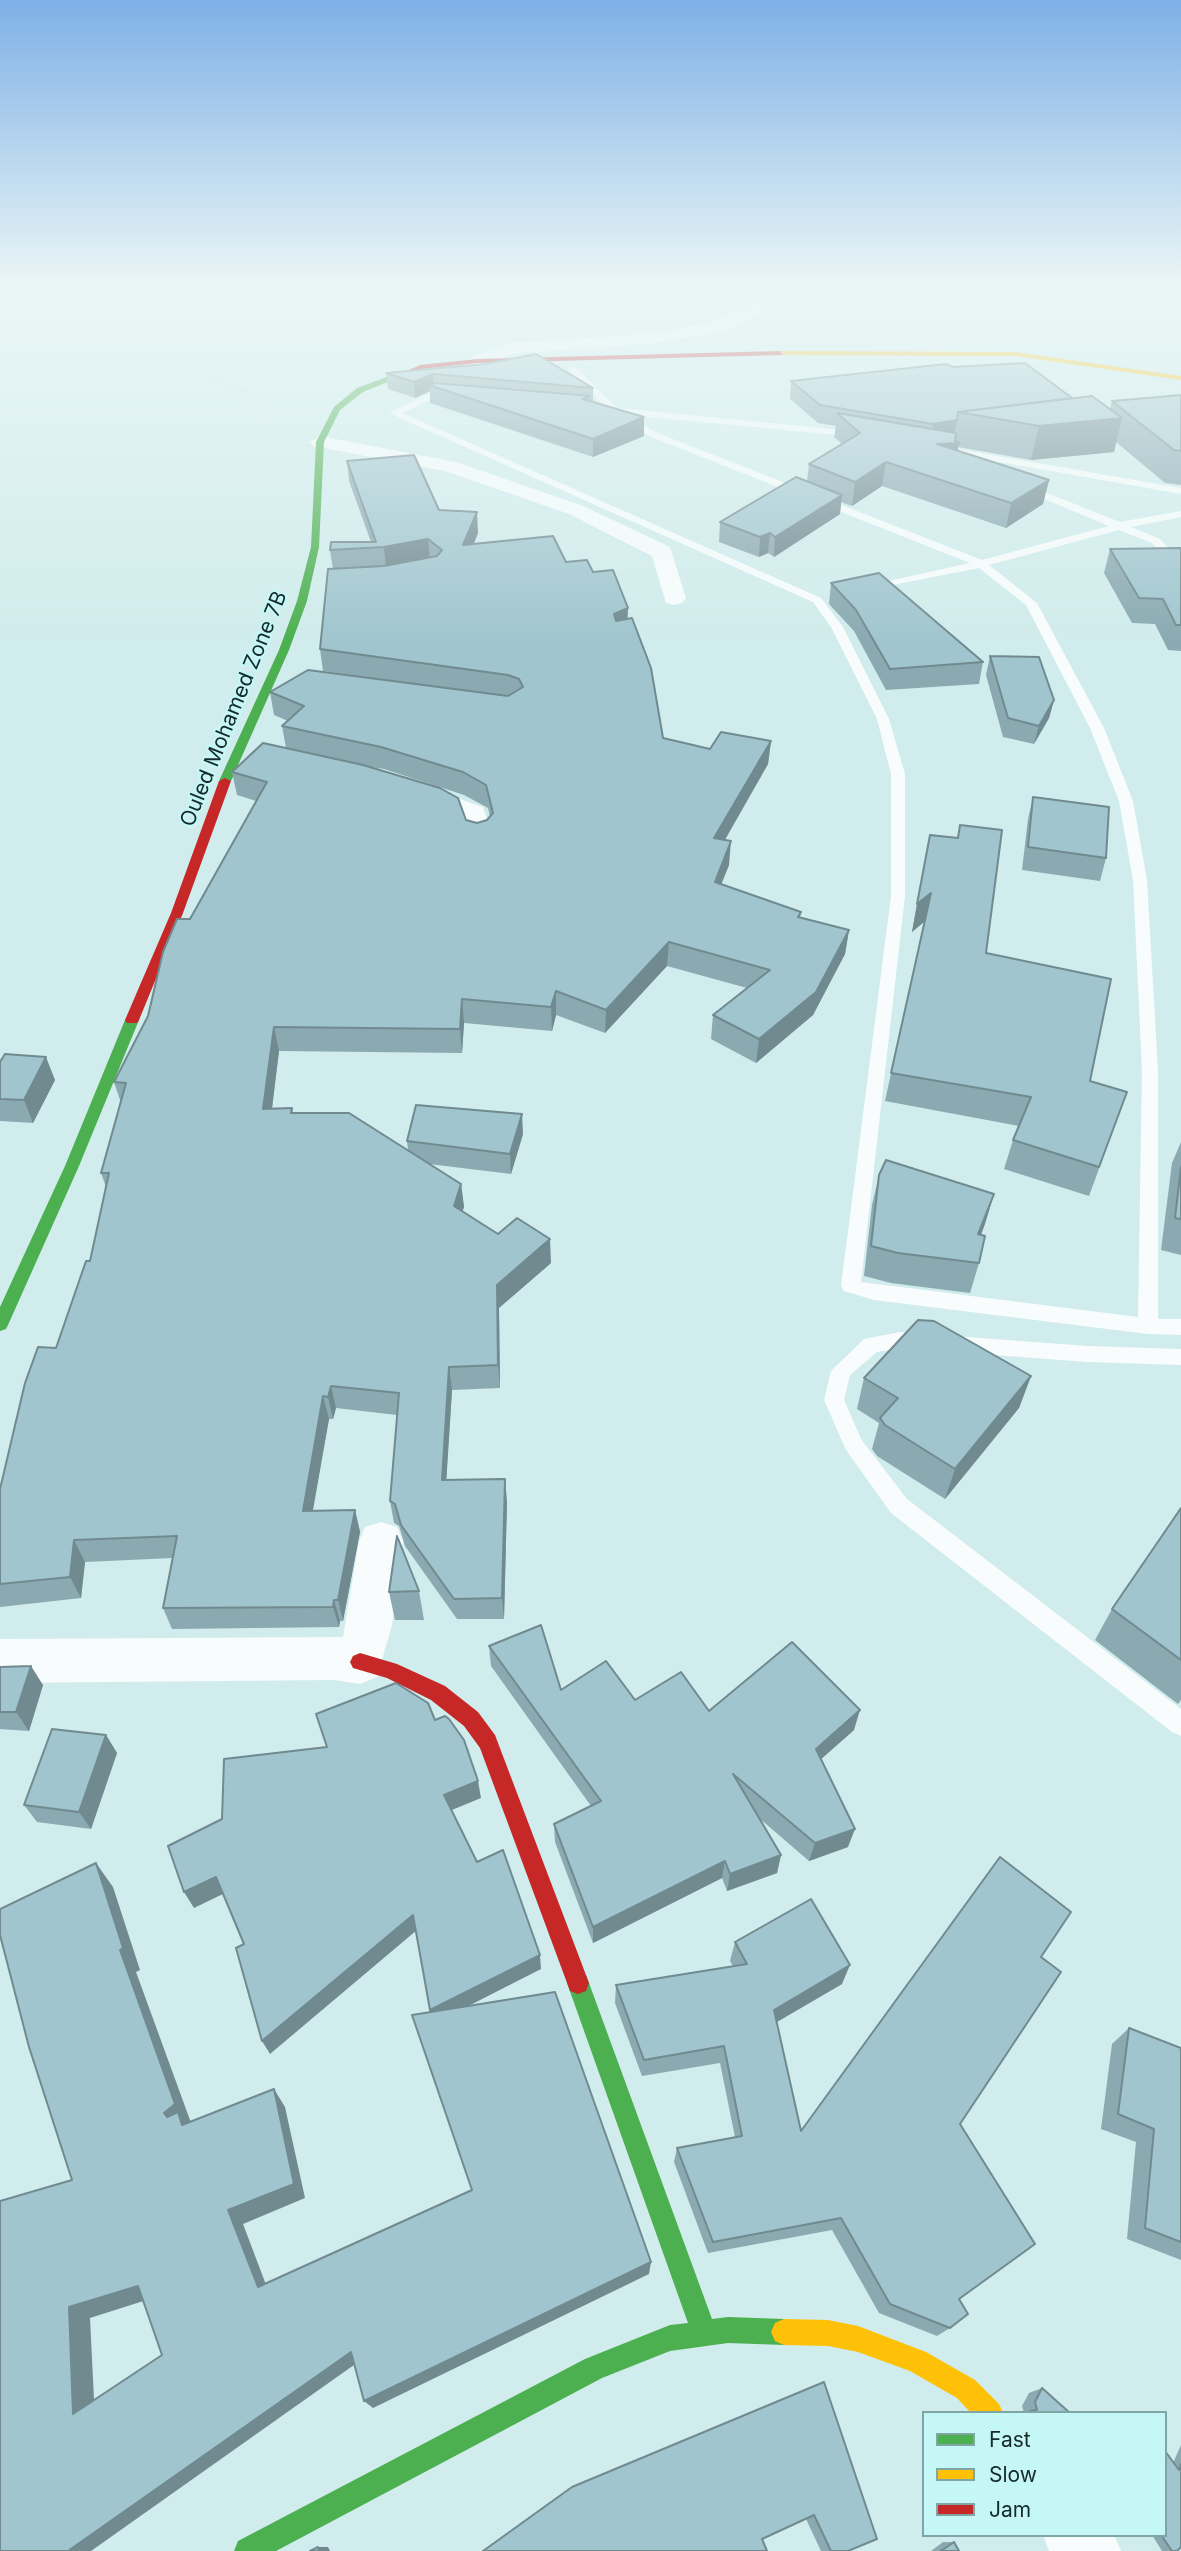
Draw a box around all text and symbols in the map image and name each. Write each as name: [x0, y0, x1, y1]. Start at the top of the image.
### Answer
street label: Ouled Mohamed Zone 7B: [175, 588, 293, 830]
legend: [922, 2411, 1167, 2537]
text: Fast: [989, 2427, 1031, 2452]
text: Slow: [989, 2462, 1037, 2487]
text: Jam: [989, 2497, 1031, 2522]

